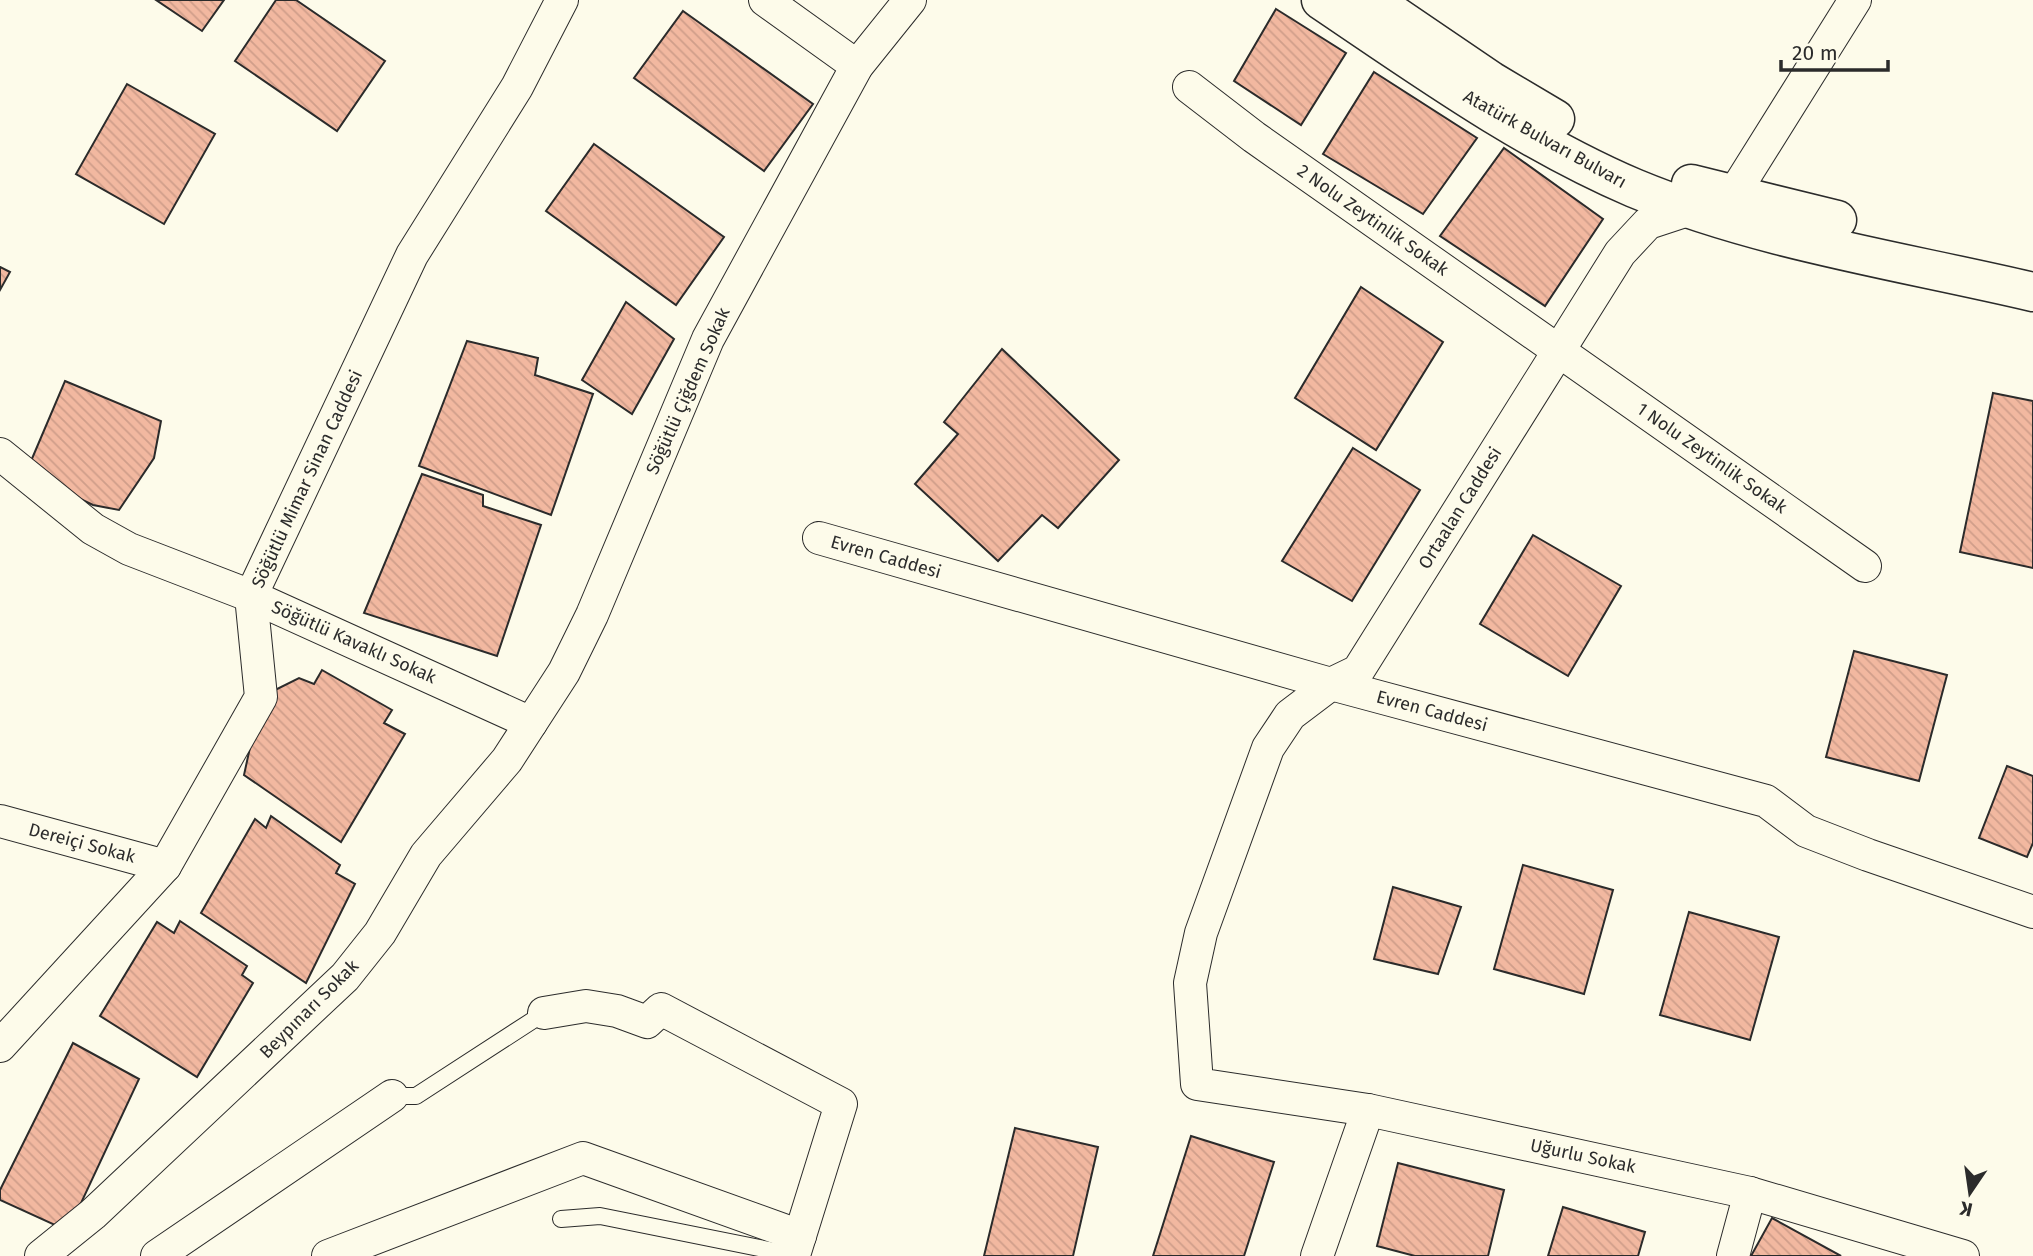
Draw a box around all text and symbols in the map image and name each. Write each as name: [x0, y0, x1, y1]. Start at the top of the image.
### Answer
scale bar: [1781, 28, 1888, 72]
text: 20 m: [1792, 40, 1838, 66]
street label: Atatürk Bulvarı Bulvarı: [1460, 85, 1630, 193]
street label: 2 Nolu Zeytinlik Sokak: [1293, 160, 1453, 281]
street label: Söğütlü Çiğdem Sokak: [641, 304, 735, 478]
street label: Söğütlü Mimar Sinan Caddesi: [247, 367, 367, 591]
street label: 1 Nolu Zeytinlik Sokak: [1633, 398, 1792, 519]
street label: Ortaalan Caddesi: [1414, 443, 1506, 573]
street label: Evren Caddesi: [828, 531, 944, 583]
street label: Söğütlü Kavaklı Sokak: [268, 596, 440, 689]
street label: Evren Caddesi: [1374, 686, 1490, 736]
street label: Dereiçi Sokak: [26, 818, 138, 868]
street label: Beypınarı Sokak: [255, 954, 364, 1063]
street label: Uğurlu Sokak: [1528, 1134, 1639, 1178]
north arrow: [1935, 1158, 2005, 1228]
text: K: [1957, 1196, 1975, 1222]

